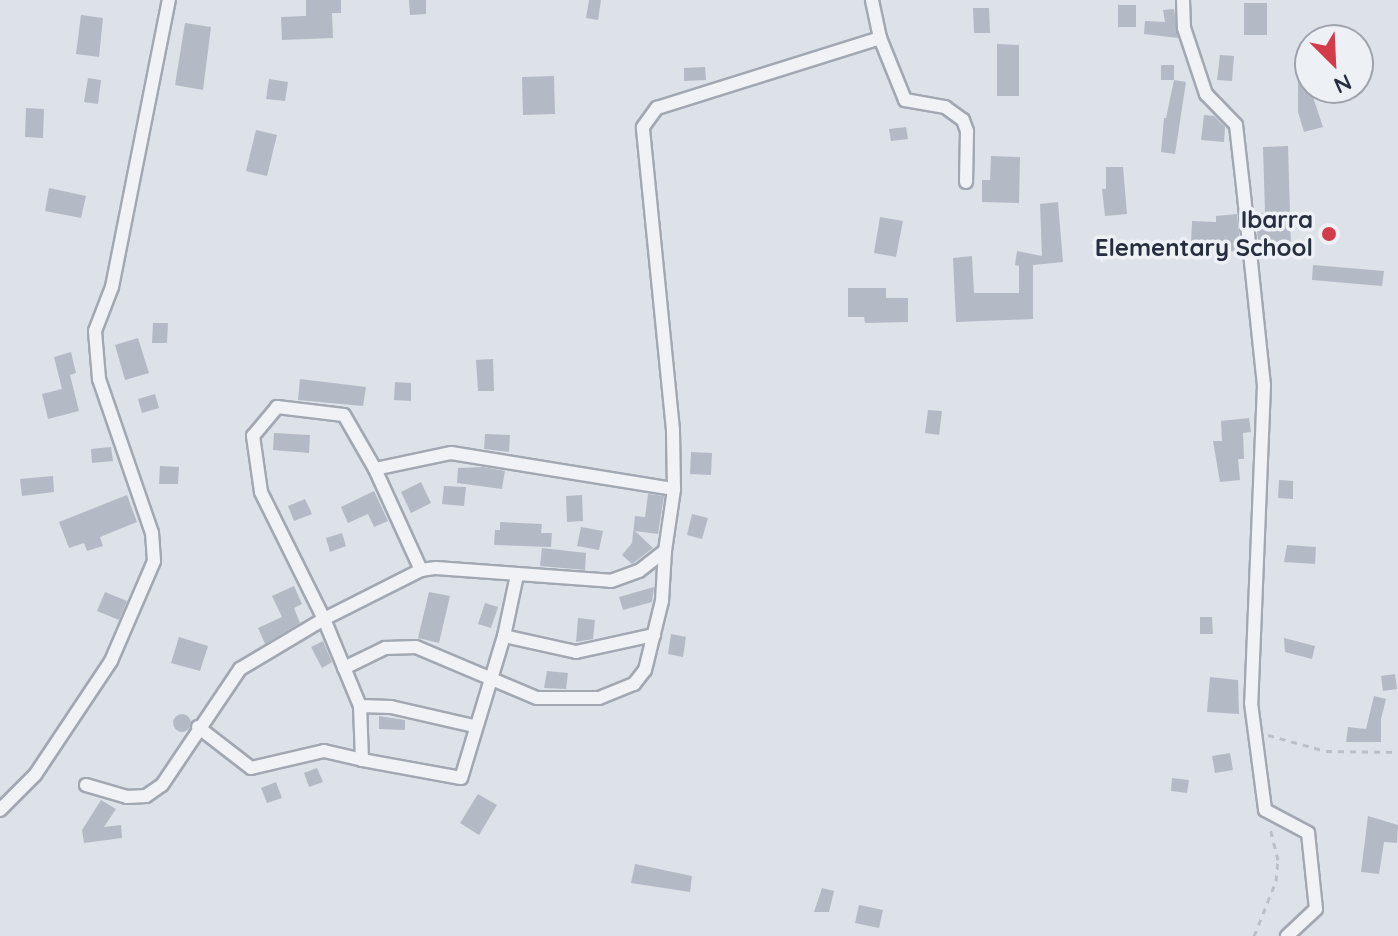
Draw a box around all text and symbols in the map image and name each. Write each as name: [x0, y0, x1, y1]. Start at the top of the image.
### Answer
north arrow: [1294, 24, 1374, 104]
text: N: [1330, 68, 1356, 100]
place label: Ibarra Elementary School: [1095, 206, 1313, 262]
marker: Ibarra Elementary School: [1320, 225, 1338, 243]

